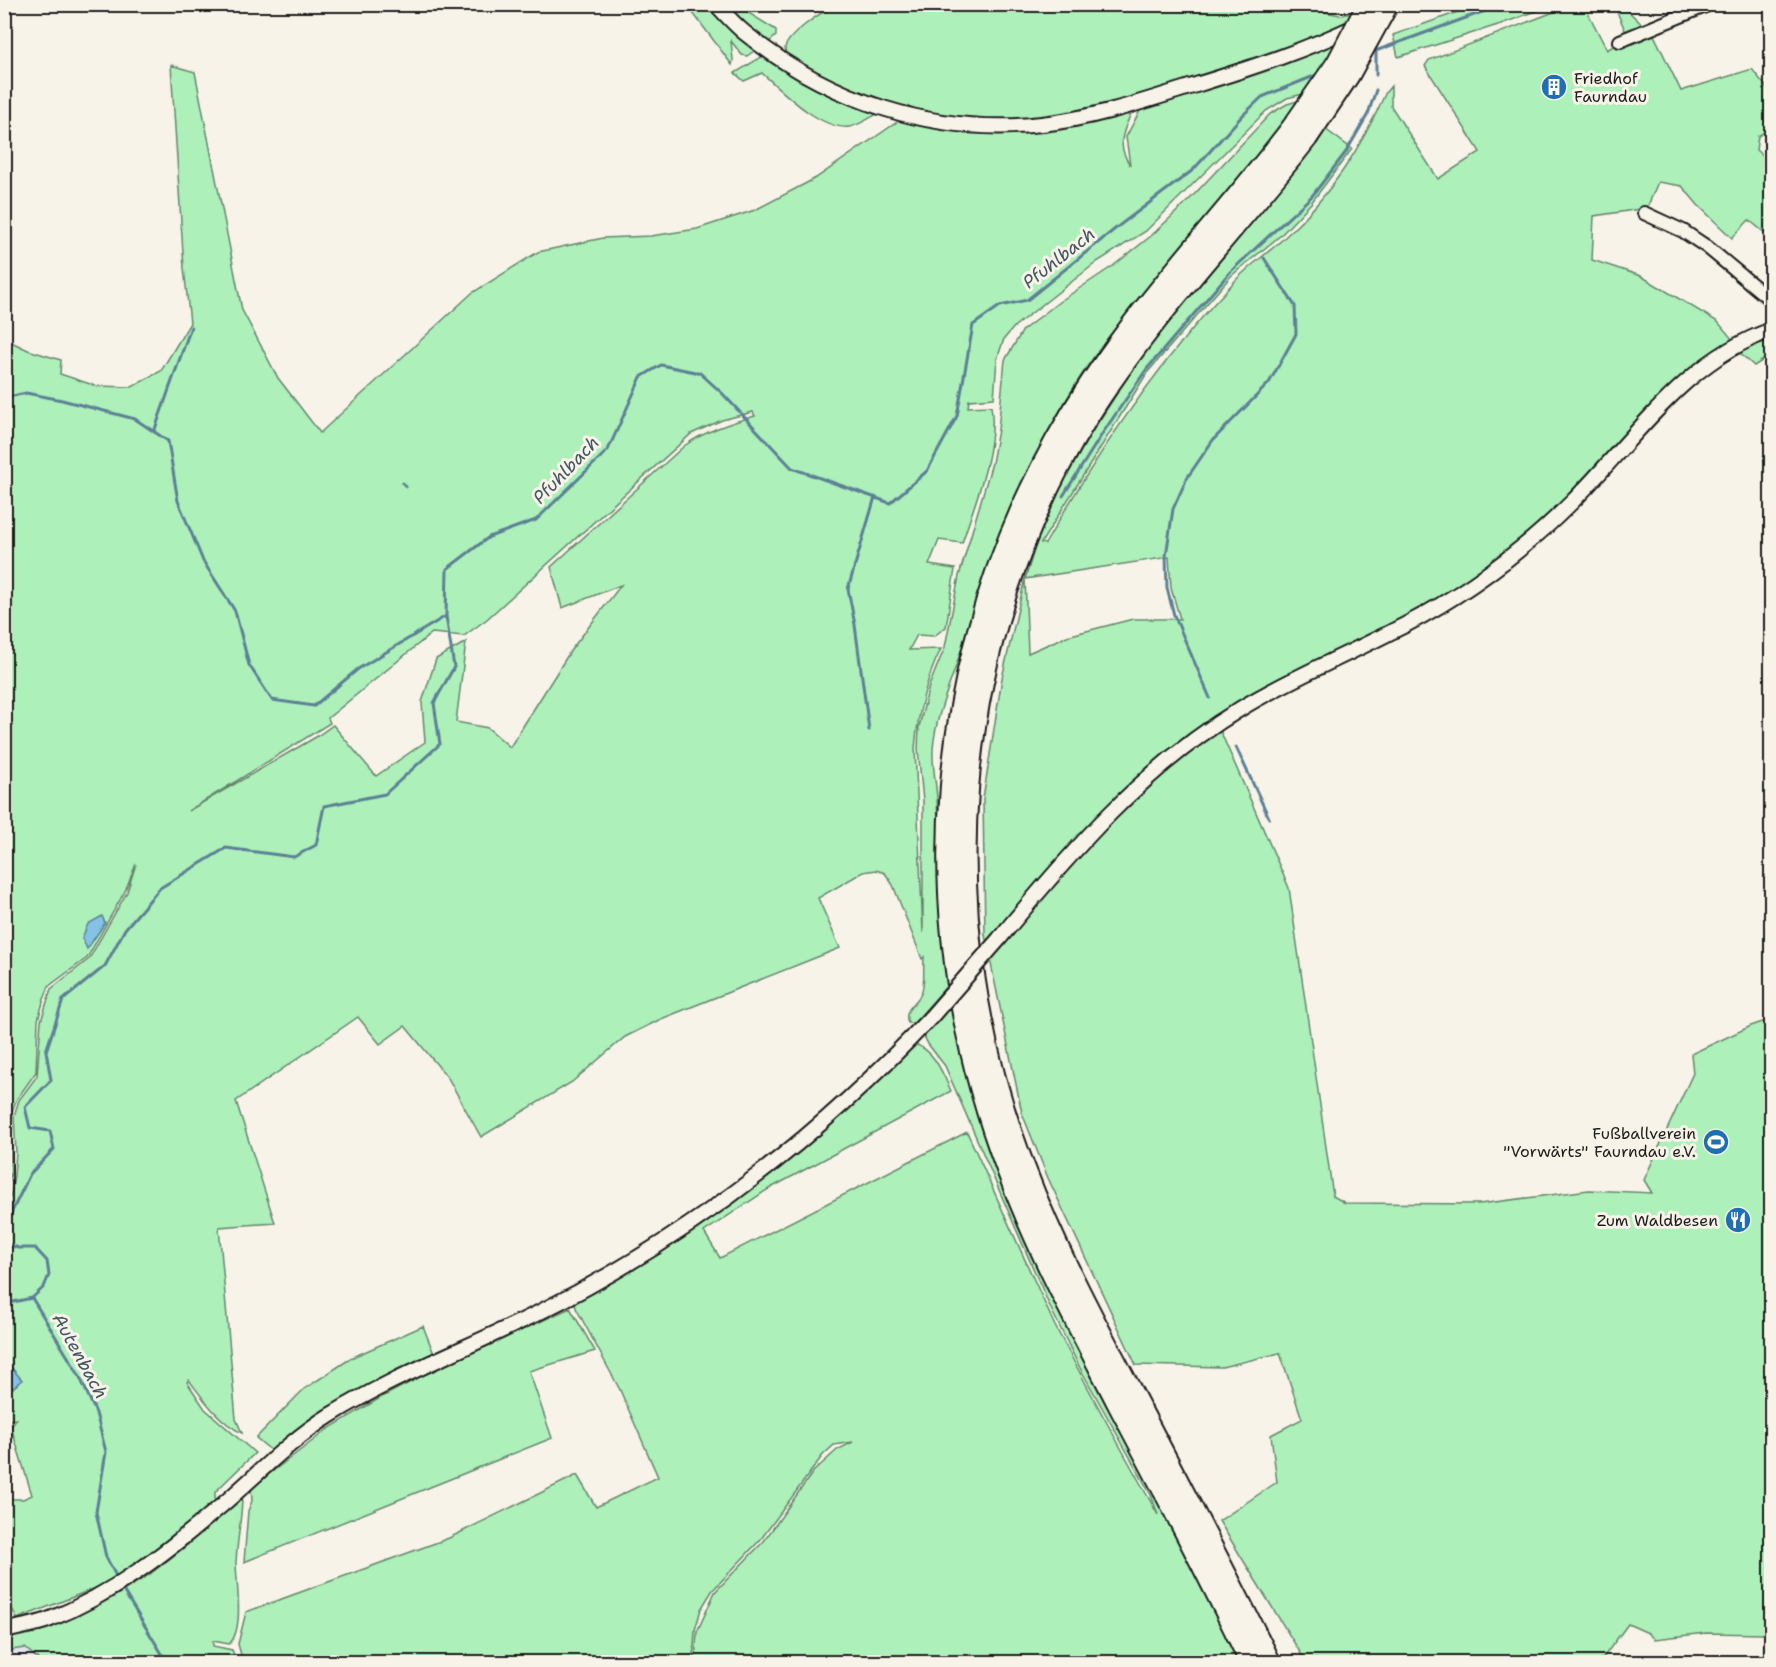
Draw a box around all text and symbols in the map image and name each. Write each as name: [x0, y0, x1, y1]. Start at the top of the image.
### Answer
place label: Friedhof Faurndau: [1574, 68, 1647, 107]
building icon: Friedhof Faurndau: [1539, 72, 1569, 102]
water label: Pfuhlbach: [1018, 222, 1100, 294]
water label: Pfuhlbach: [528, 431, 604, 509]
place label: Fußballverein "Vorwärts" Faurndau e.V.: [1503, 1123, 1696, 1162]
sports icon: Fußballverein "Vorwärts" Faurndau e.V.: [1701, 1127, 1731, 1157]
restaurant icon: Zum Waldbesen: [1723, 1205, 1753, 1235]
place label: Zum Waldbesen: [1597, 1210, 1718, 1231]
water label: Autenbach: [47, 1309, 113, 1403]

